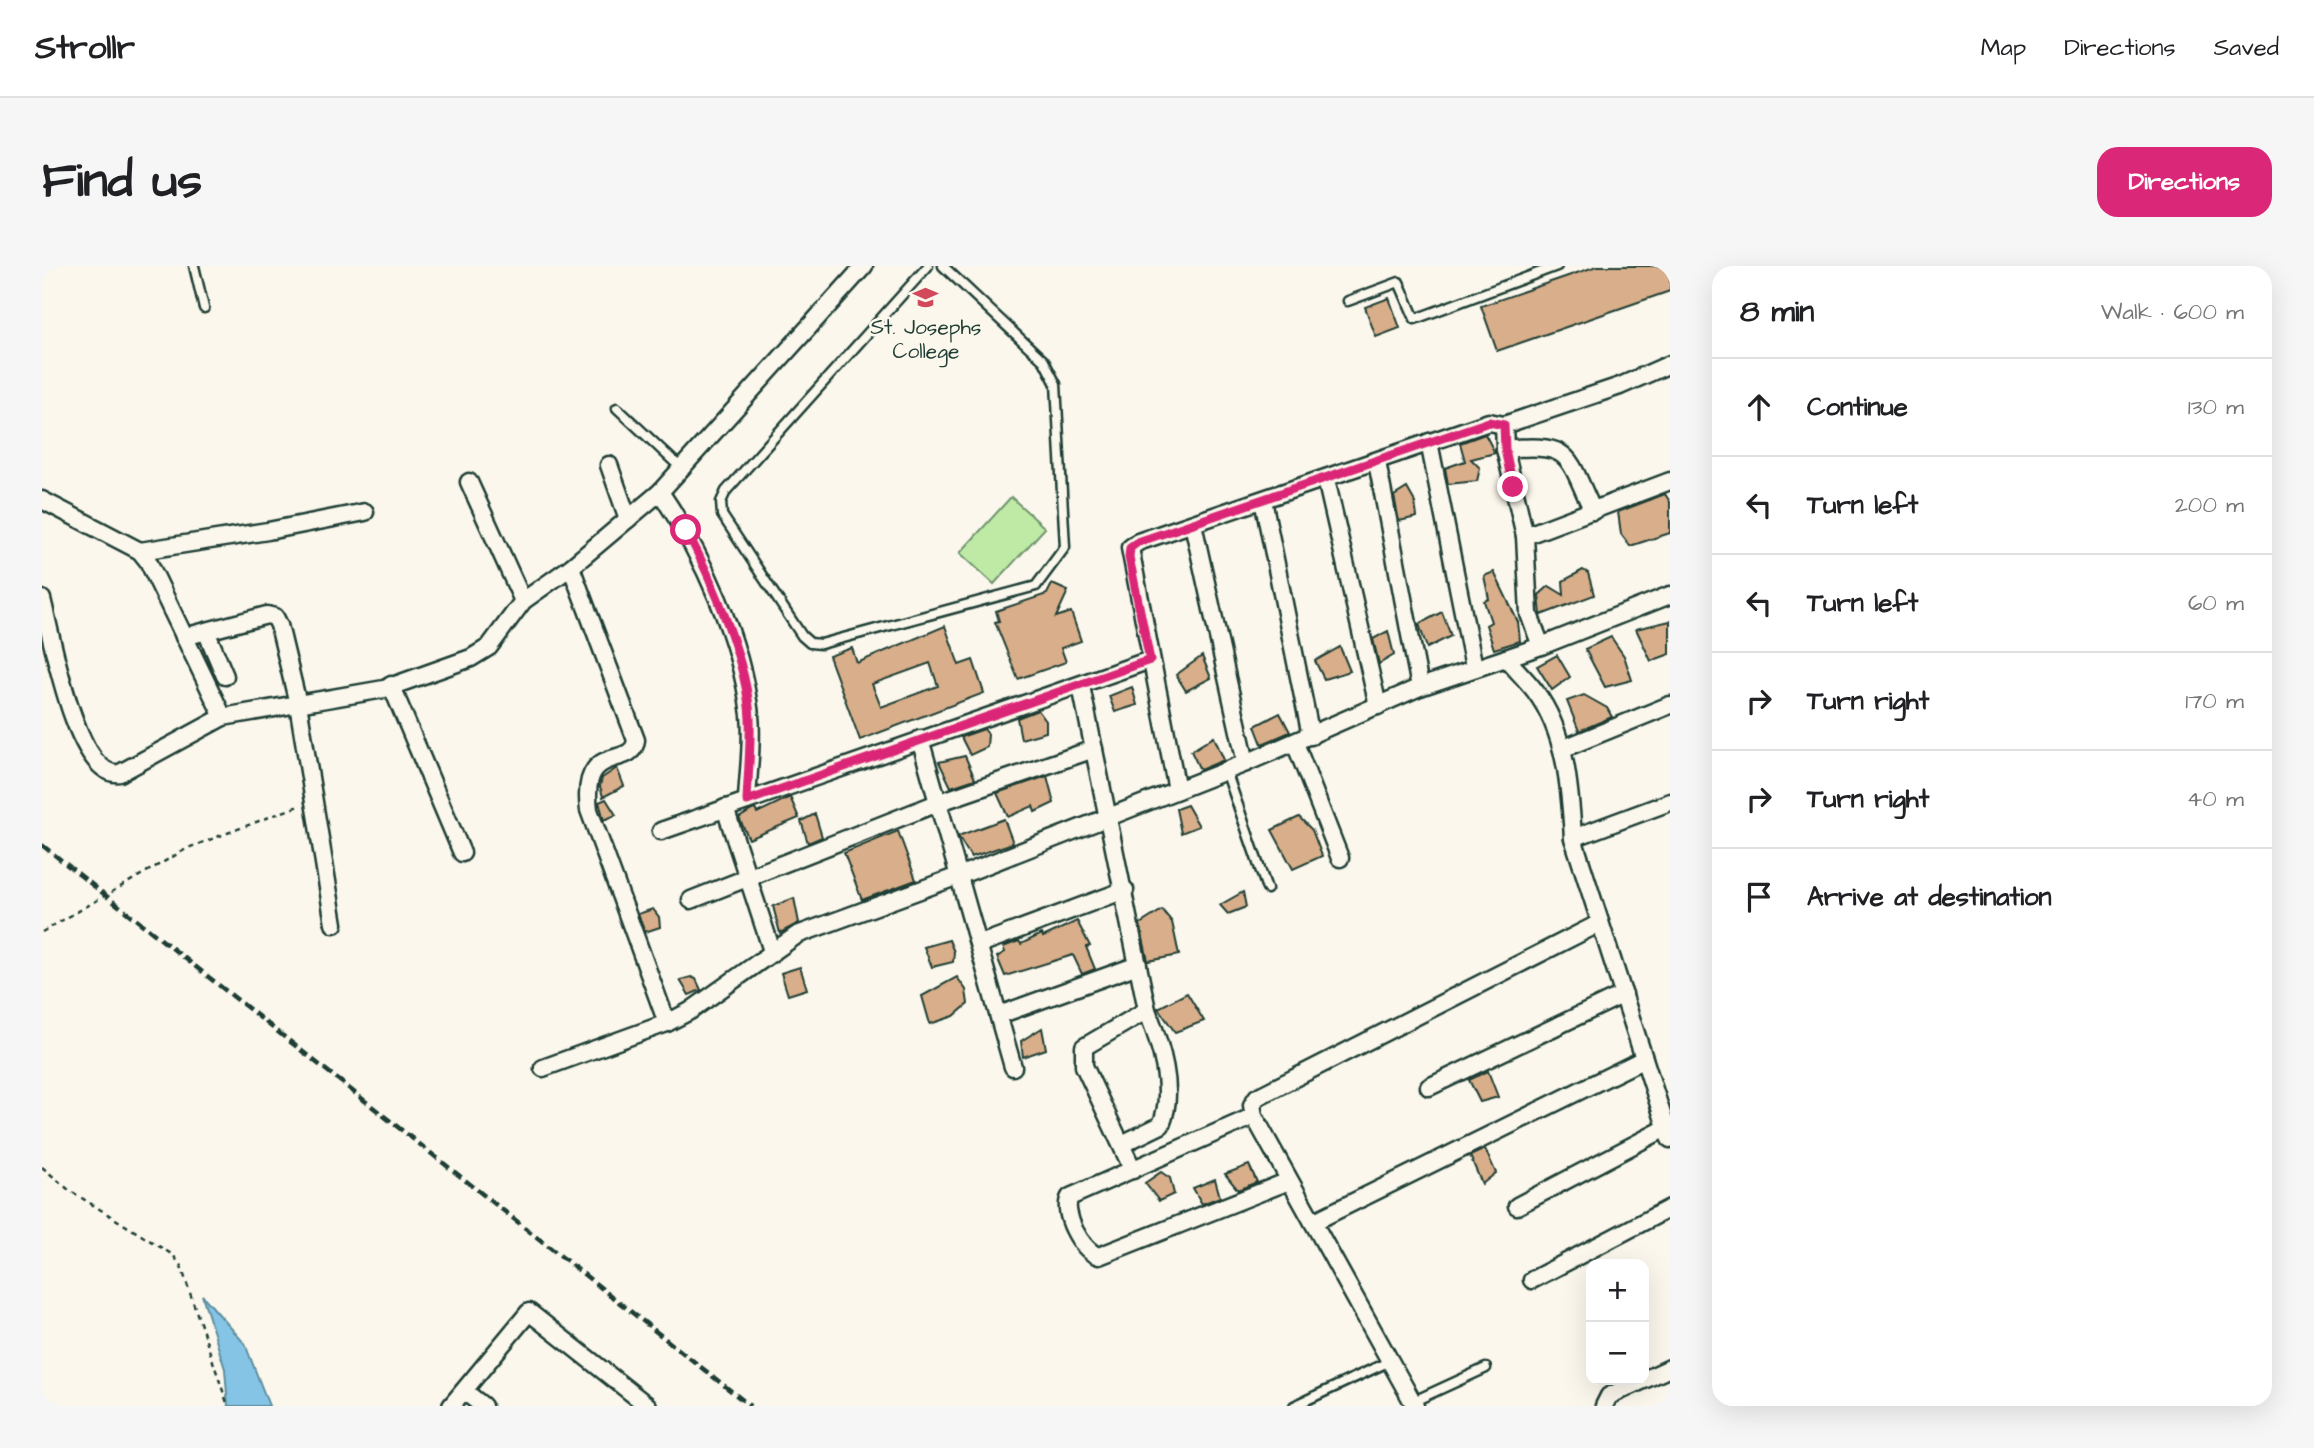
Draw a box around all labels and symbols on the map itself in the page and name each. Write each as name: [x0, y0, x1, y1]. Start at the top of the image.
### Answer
school or university icon: St. Josephs College: [912, 284, 940, 312]
place label: St. Josephs College: [871, 313, 981, 368]
route end: [1497, 471, 1528, 502]
route start: [670, 514, 701, 545]

